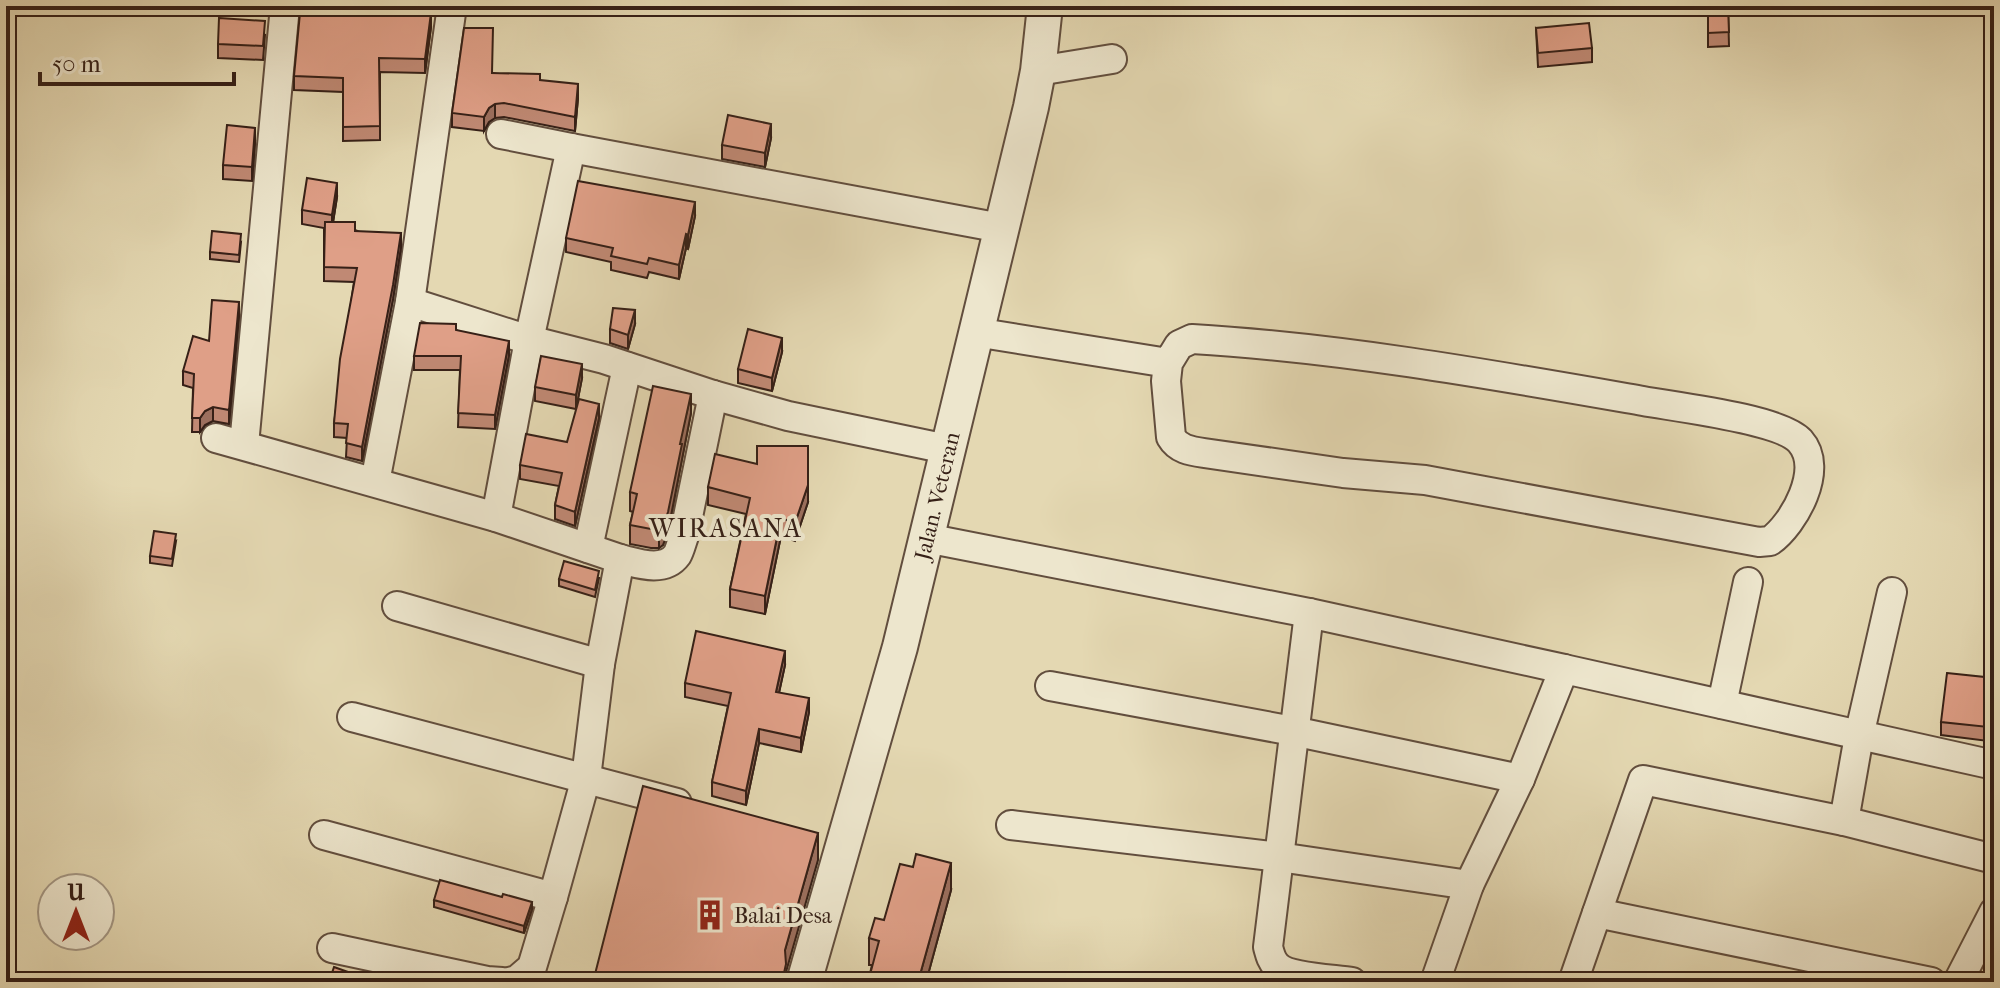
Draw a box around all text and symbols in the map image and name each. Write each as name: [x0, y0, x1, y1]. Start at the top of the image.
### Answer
scale bar: [40, 36, 234, 86]
text: 50 m: [52, 50, 101, 78]
street label: Jalan. Veteran: [909, 429, 966, 565]
district label: WIRASANA: [648, 513, 803, 544]
north arrow: [36, 872, 116, 952]
text: U: [66, 880, 85, 906]
building icon: Balai Desa: [693, 898, 727, 932]
place label: Balai Desa: [734, 903, 833, 929]

